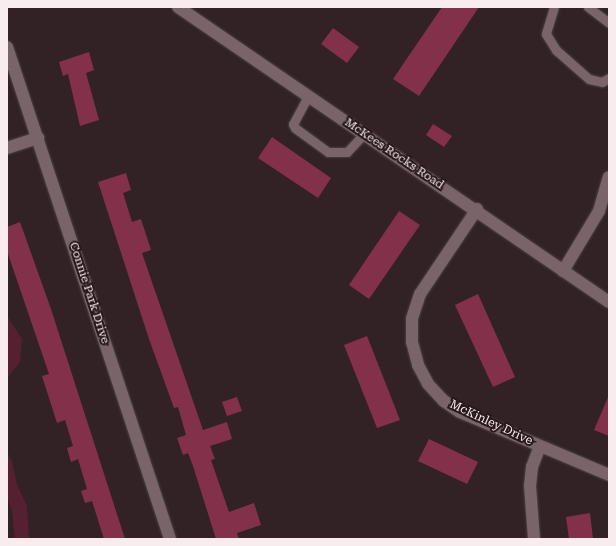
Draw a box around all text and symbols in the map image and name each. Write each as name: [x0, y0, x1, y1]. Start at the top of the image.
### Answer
street label: McKees Rocks Road: [342, 115, 446, 193]
street label: Connie Park Drive: [66, 240, 112, 346]
street label: McKinley Drive: [447, 398, 535, 448]

